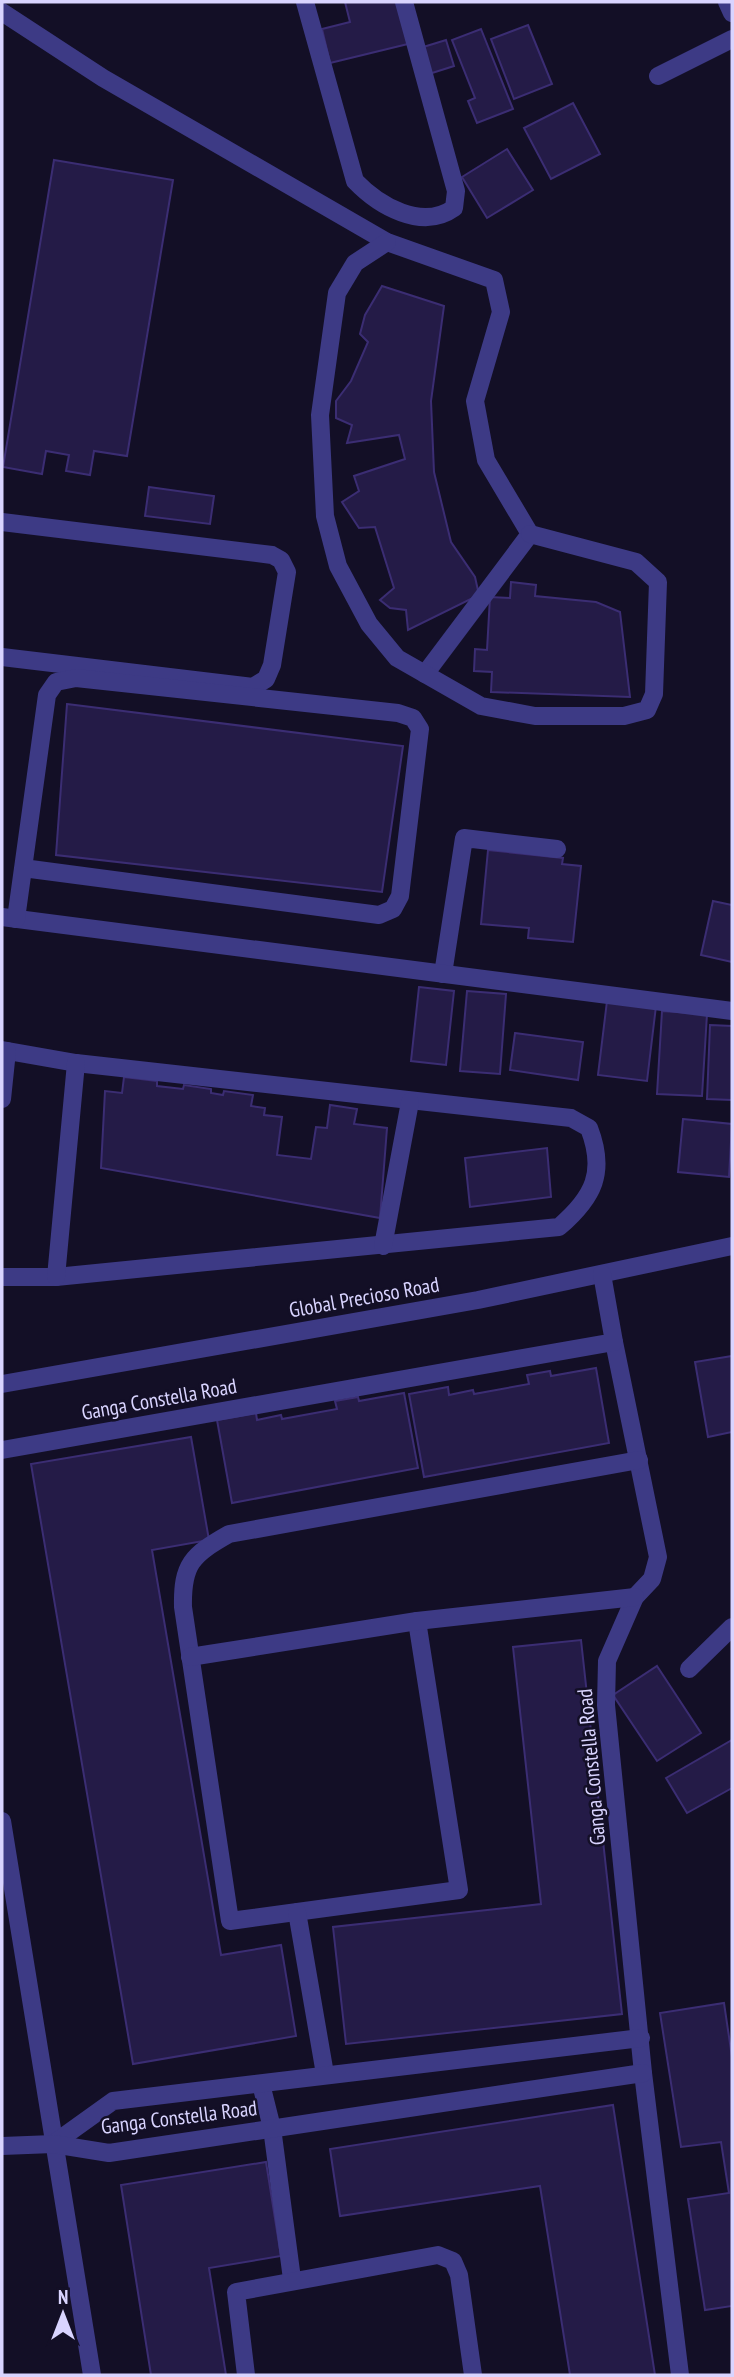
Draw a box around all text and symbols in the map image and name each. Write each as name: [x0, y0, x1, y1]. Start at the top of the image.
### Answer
street label: Global Precioso Road: [287, 1271, 441, 1323]
street label: Ganga Constella Road: [79, 1372, 239, 1426]
street label: Ganga Constella Road: [571, 1688, 611, 1846]
street label: Ganga Constella Road: [99, 2094, 259, 2140]
north arrow: [28, 2279, 98, 2349]
text: N: [58, 2285, 68, 2309]

